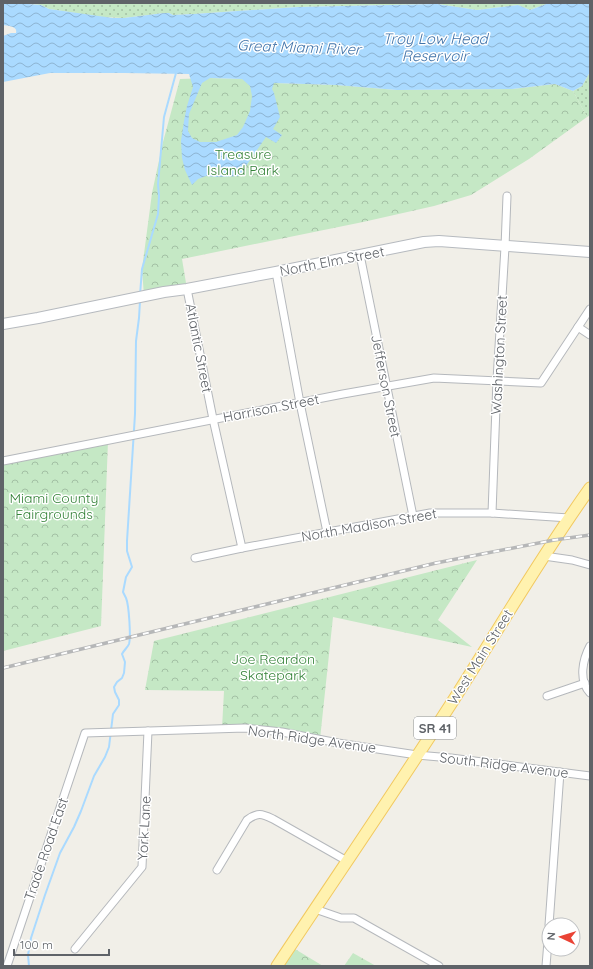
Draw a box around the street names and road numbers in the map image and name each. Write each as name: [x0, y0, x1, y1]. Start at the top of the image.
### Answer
street label: North Elm Street: [278, 242, 386, 280]
street label: Washington Street: [487, 295, 511, 415]
street label: Atlantic Street: [182, 302, 217, 394]
street label: Jefferson Street: [367, 333, 405, 439]
street label: Harrison Street: [221, 390, 321, 426]
street label: North Madison Street: [300, 504, 438, 546]
street label: West Main Street: [443, 606, 517, 708]
road number: SR 41: [414, 717, 456, 739]
street label: North Ridge Avenue: [247, 721, 377, 757]
street label: South Ridge Avenue: [439, 748, 570, 782]
street label: Trade Road East: [20, 795, 72, 903]
street label: York Lane: [133, 795, 155, 861]

